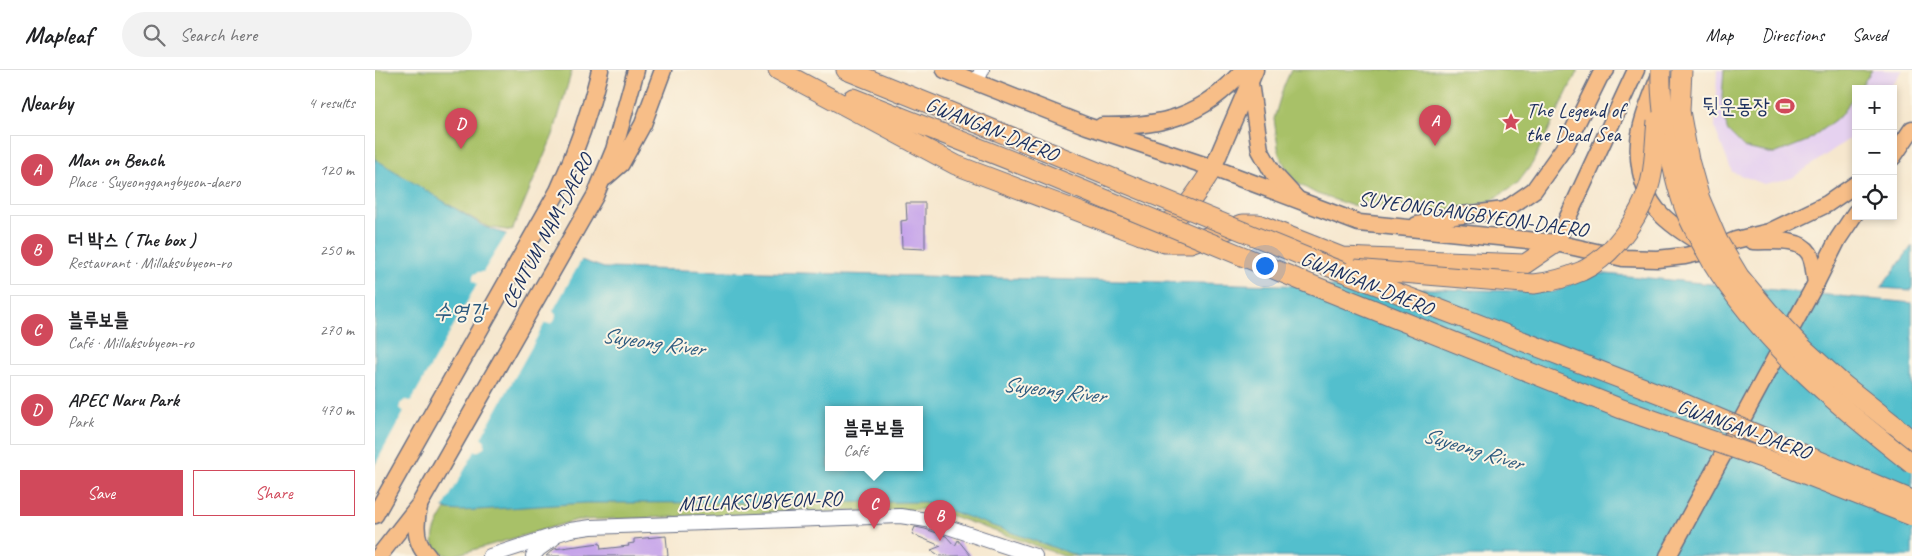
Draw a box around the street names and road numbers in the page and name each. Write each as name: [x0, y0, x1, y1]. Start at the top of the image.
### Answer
street label: GWANGAN-DAERO: [922, 91, 1064, 168]
street label: CENTUM NAM-DAERO: [495, 147, 600, 313]
street label: SUYEONGGANGBYEON-DAERO: [1357, 185, 1592, 243]
street label: GWANGAN-DAERO: [1297, 245, 1439, 322]
street label: GWANGAN-DAERO: [1674, 393, 1817, 466]
street label: MILLAKSUBYEON-RO: [678, 485, 845, 517]

